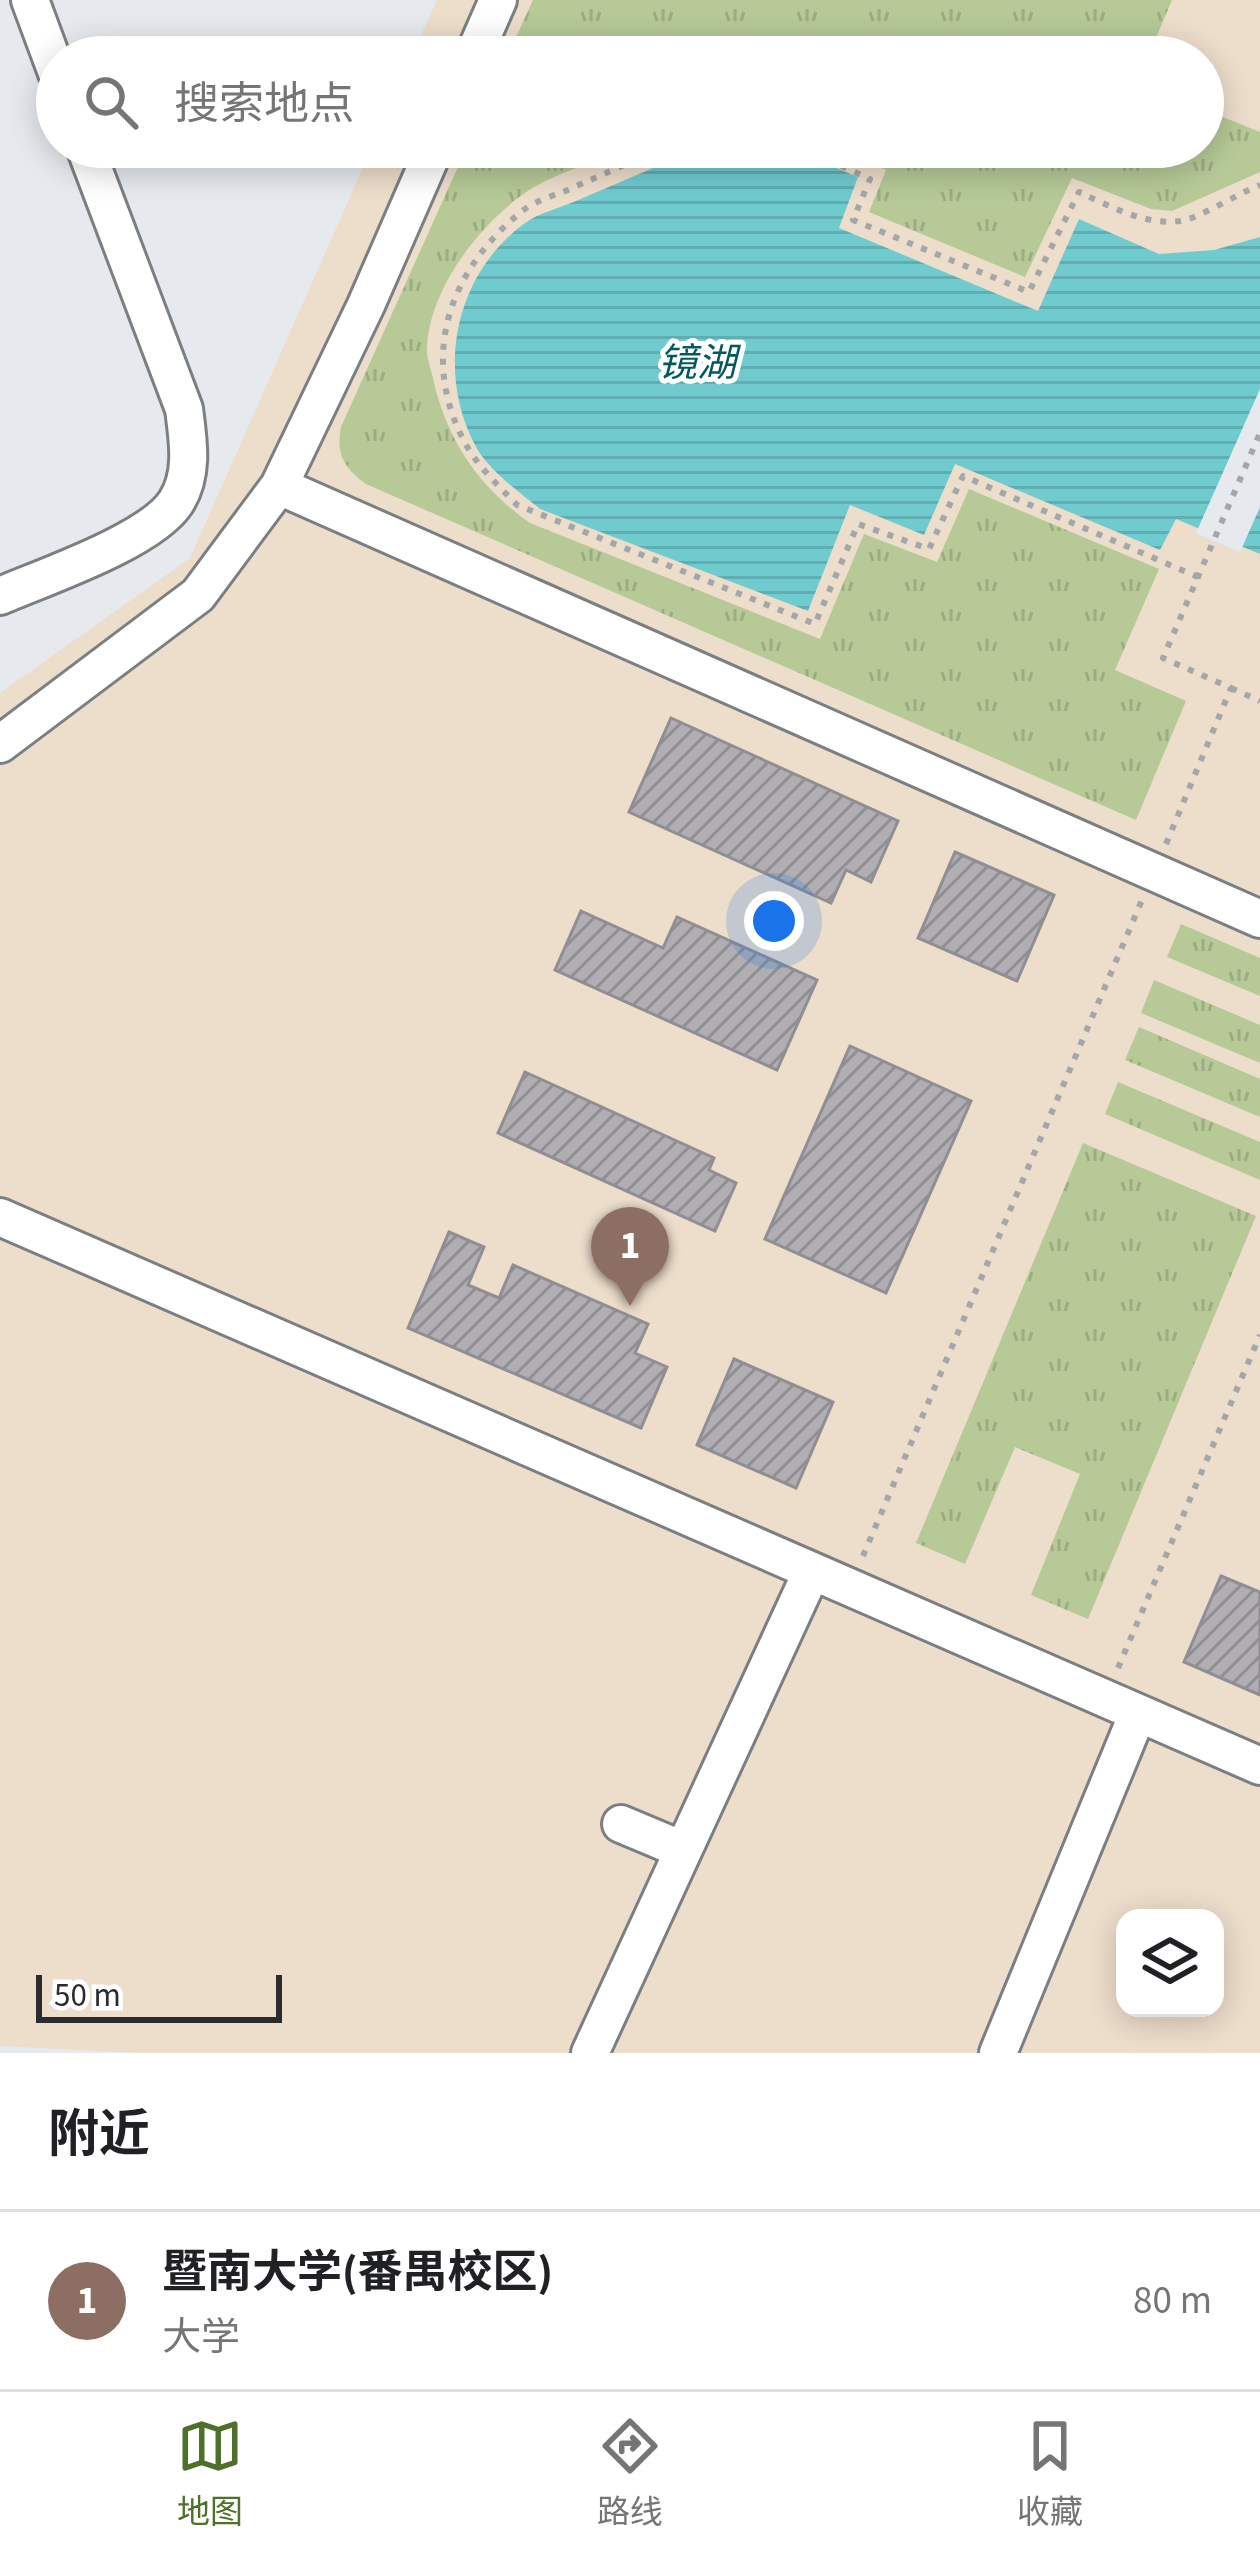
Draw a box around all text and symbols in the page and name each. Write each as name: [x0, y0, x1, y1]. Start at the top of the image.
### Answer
search box: [36, 36, 1224, 168]
icon: search: [78, 69, 144, 135]
text: 搜索地点: [174, 73, 354, 137]
water label: 镜湖: [658, 336, 742, 392]
your location: [744, 891, 804, 951]
pin: 1: [591, 1207, 669, 1306]
map controls: [1116, 1909, 1224, 2017]
button: layers: [1116, 1909, 1224, 2017]
scale bar: [36, 1969, 282, 2022]
text: 50 m: [54, 1972, 121, 2019]
text: 附近: [48, 2099, 150, 2171]
text: 暨南大学(番禺校区): [162, 2241, 553, 2305]
text: 1: [77, 2273, 97, 2329]
text: 80 m: [1133, 2273, 1212, 2329]
text: 大学: [162, 2310, 240, 2366]
tab: 地图: [177, 2413, 243, 2536]
tab: 路线: [597, 2413, 663, 2536]
tab: 收藏: [1017, 2413, 1083, 2536]

